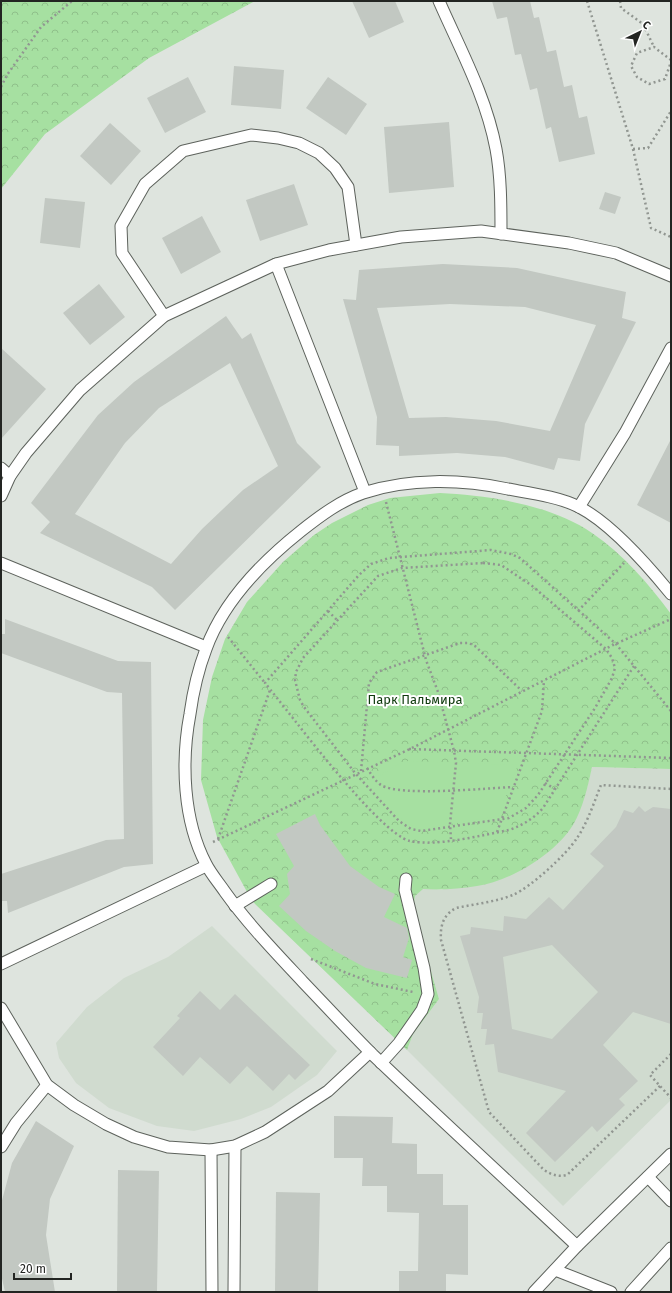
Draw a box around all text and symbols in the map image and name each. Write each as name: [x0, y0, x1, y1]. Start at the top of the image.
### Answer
north arrow: [620, 12, 660, 52]
text: С: [640, 18, 654, 32]
park label: Парк Пальмира: [368, 692, 463, 707]
scale bar: [14, 1255, 71, 1281]
text: 20 m: [20, 1262, 46, 1276]

